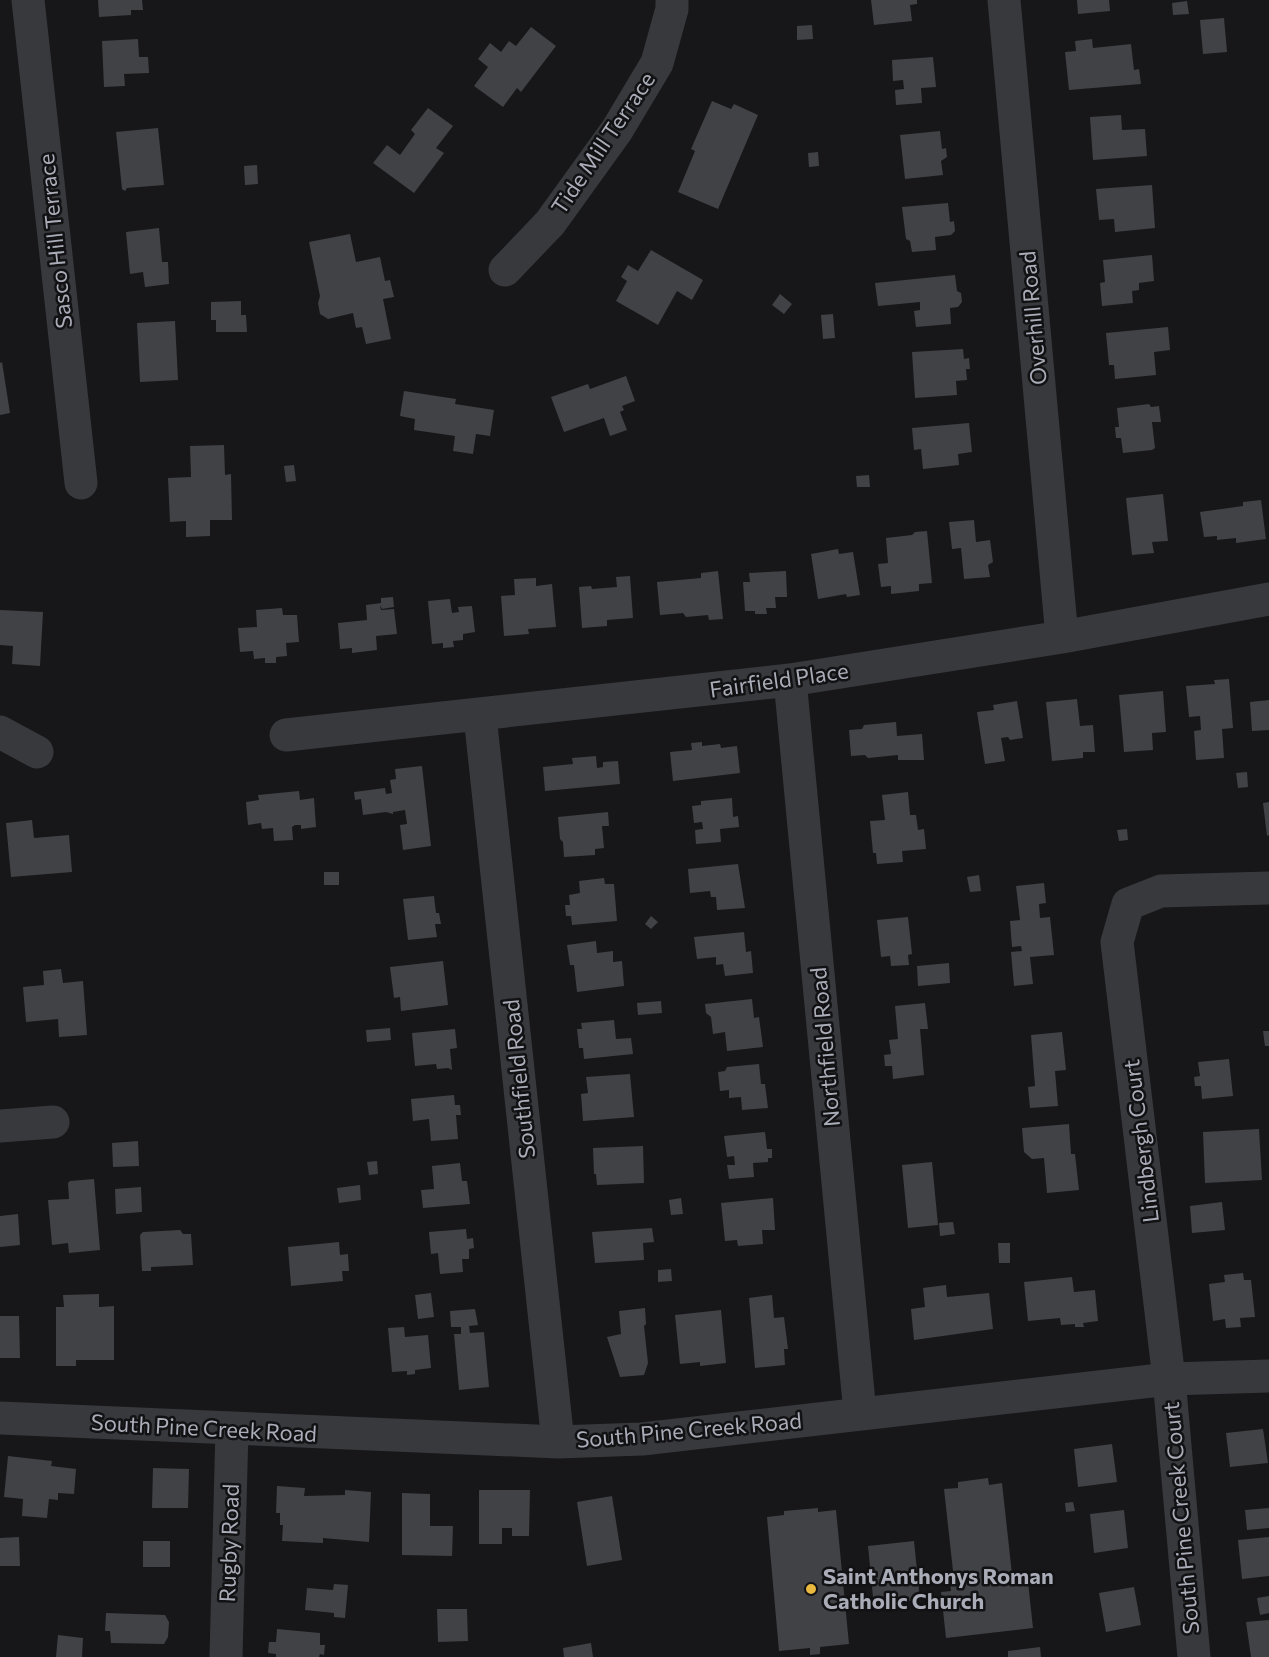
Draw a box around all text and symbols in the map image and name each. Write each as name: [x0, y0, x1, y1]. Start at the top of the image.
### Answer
street label: Tide Mill Terrace: [545, 66, 660, 219]
street label: Sasco Hill Terrace: [32, 152, 77, 330]
street label: Overhill Road: [1013, 250, 1052, 386]
street label: Fairfield Place: [708, 656, 850, 703]
street label: Northfield Road: [804, 966, 845, 1128]
street label: Southfield Road: [497, 998, 540, 1160]
street label: Lindbergh Court: [1117, 1058, 1164, 1224]
street label: South Pine Creek Court: [1157, 1401, 1204, 1635]
street label: South Pine Creek Road: [575, 1406, 803, 1453]
street label: South Pine Creek Road: [90, 1408, 318, 1447]
street label: Rugby Road: [213, 1483, 244, 1603]
place label: Saint Anthonys Roman Catholic Church: [823, 1562, 1054, 1614]
marker: Saint Anthonys Roman Catholic Church: [804, 1582, 818, 1596]

